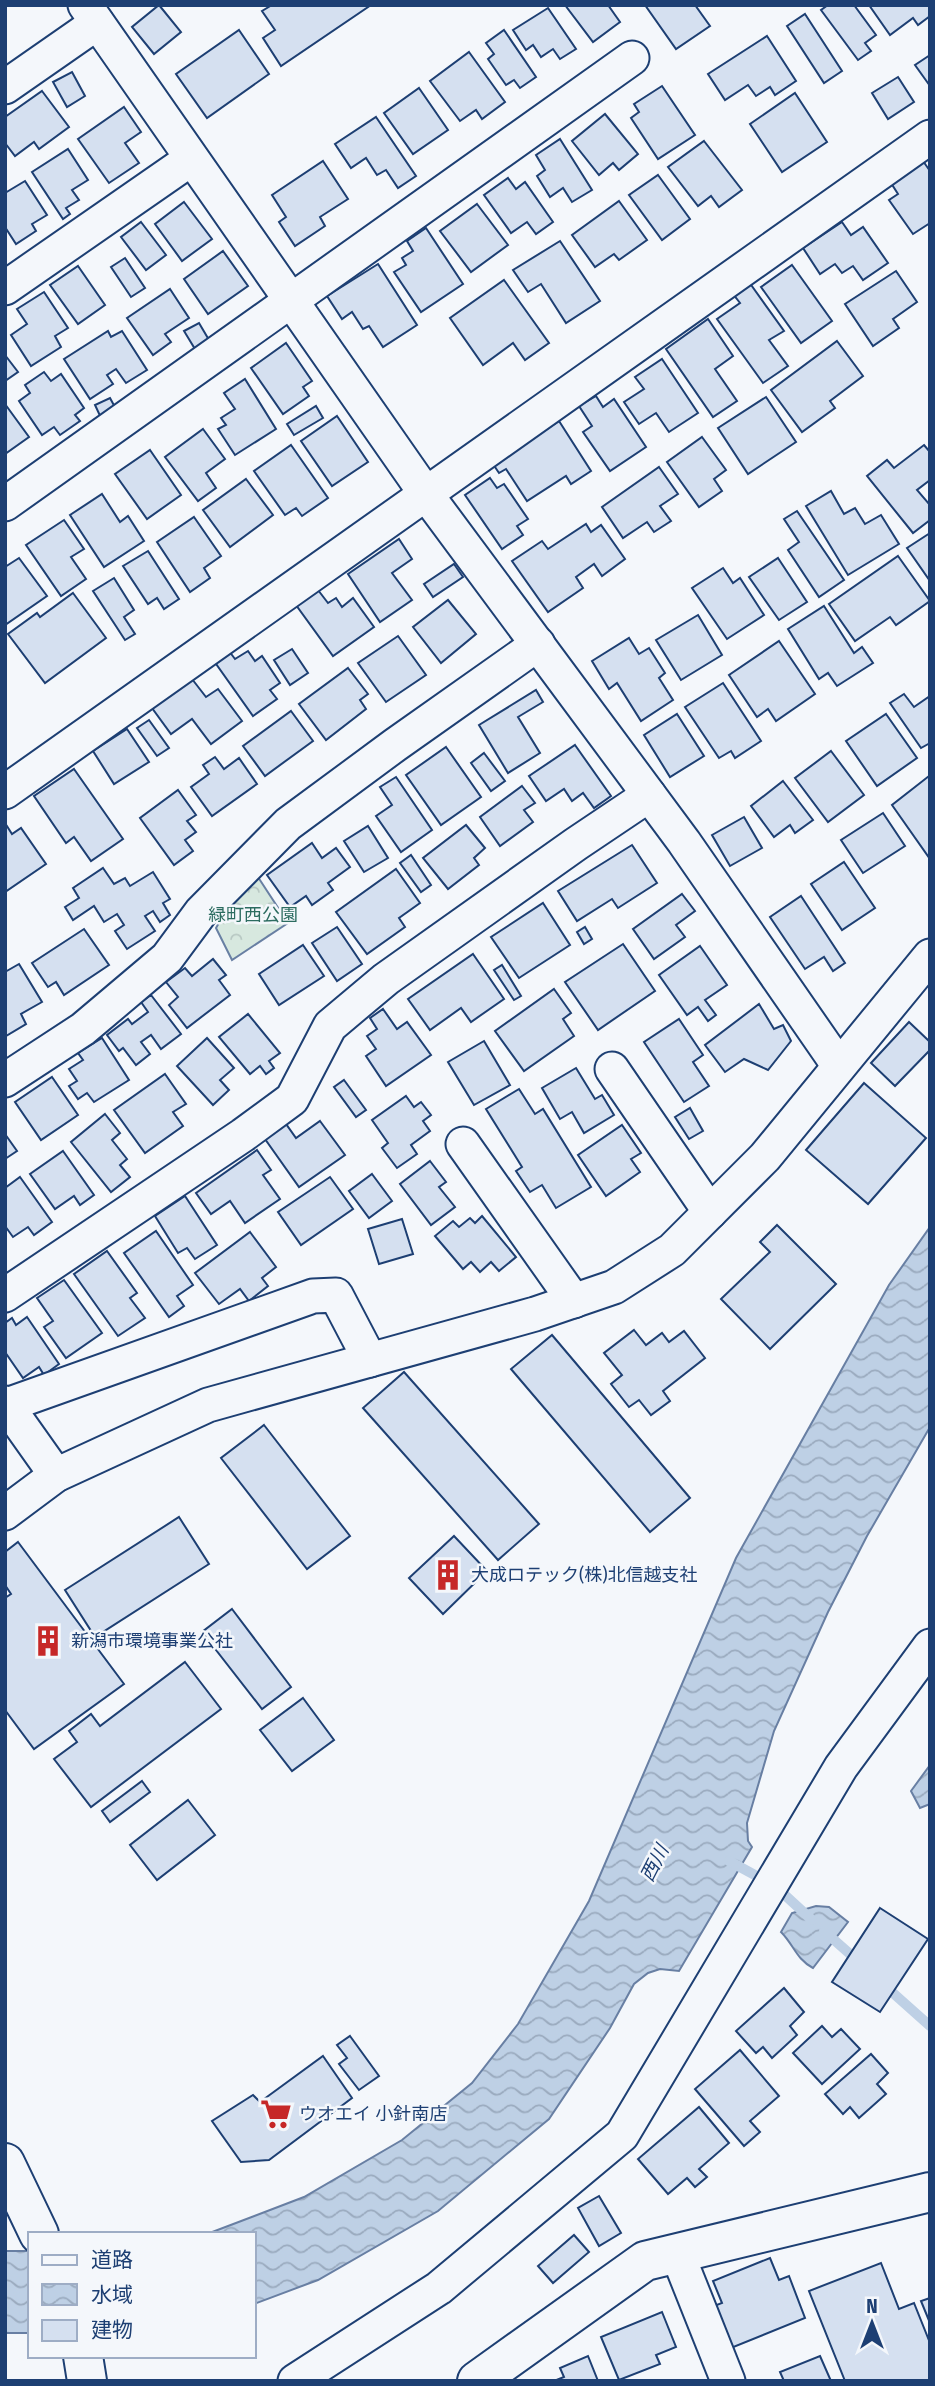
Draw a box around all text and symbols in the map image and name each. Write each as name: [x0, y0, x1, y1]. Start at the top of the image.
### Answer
park label: 緑町西公園: [208, 904, 298, 926]
building icon: 大成ロテック(株)北信越支社: [431, 1558, 465, 1592]
place label: 大成ロテック(株)北信越支社: [471, 1564, 698, 1586]
building icon: 新潟市環境事業公社: [31, 1624, 65, 1658]
place label: 新潟市環境事業公社: [71, 1630, 233, 1652]
water label: 西川: [636, 1839, 674, 1885]
supermarket icon: ウオエイ 小針南店: [259, 2097, 293, 2131]
place label: ウオエイ 小針南店: [299, 2103, 447, 2125]
legend: [28, 2232, 256, 2358]
text: 道路: [91, 2247, 133, 2273]
text: 水域: [91, 2282, 133, 2308]
north arrow: [837, 2288, 907, 2358]
text: N: [866, 2295, 878, 2318]
text: 建物: [91, 2317, 133, 2343]

